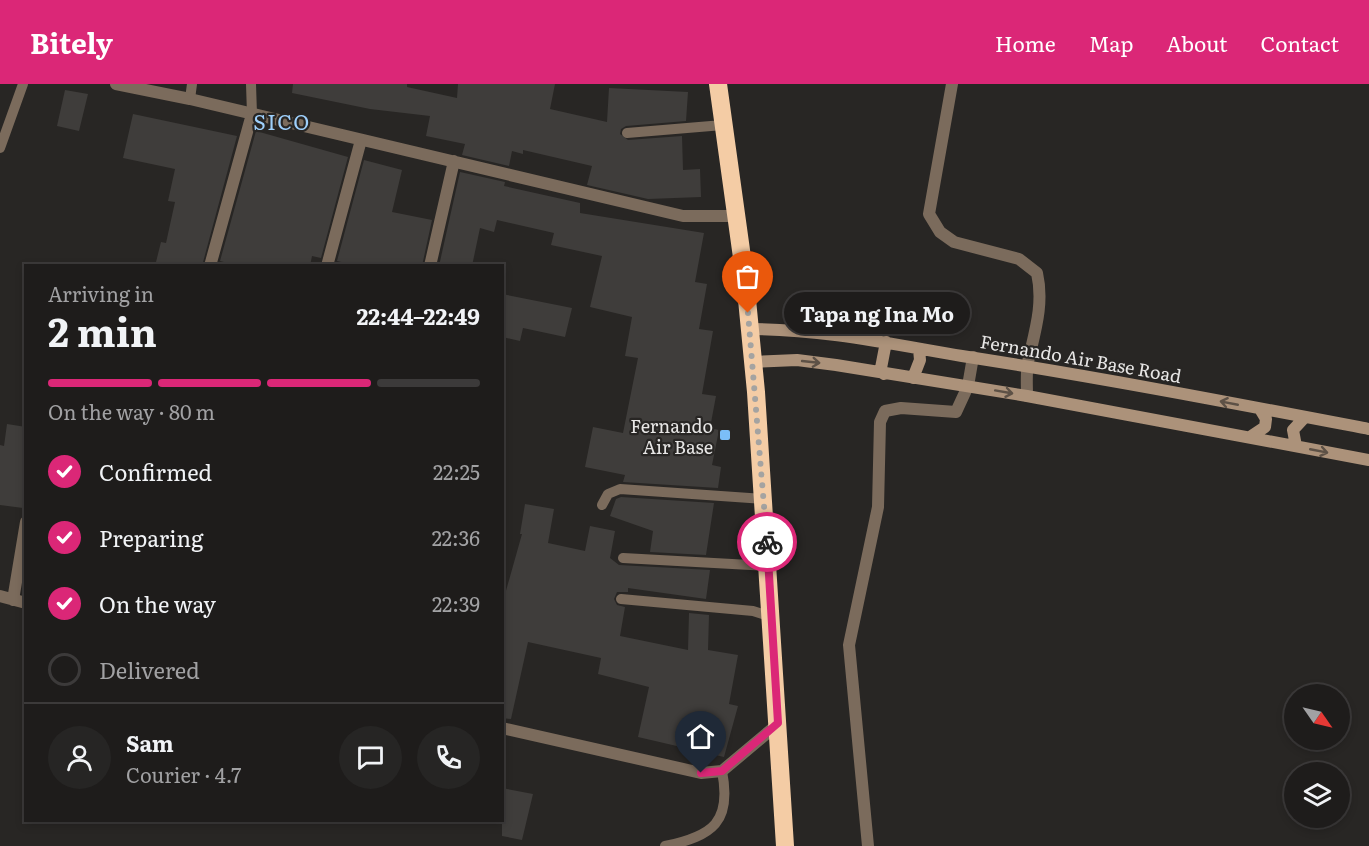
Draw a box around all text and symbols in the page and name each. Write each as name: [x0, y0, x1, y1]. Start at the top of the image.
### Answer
text: Bitely: [30, 21, 113, 63]
text: Home: [995, 27, 1056, 58]
text: Map: [1089, 27, 1133, 58]
text: About: [1166, 27, 1228, 58]
text: Contact: [1261, 27, 1339, 58]
district label: SICO: [253, 105, 311, 136]
pin: [722, 251, 773, 313]
icon: bag: [731, 260, 764, 293]
text: Arriving in: [48, 278, 154, 308]
callout: Tapa ng Ina Mo: [784, 292, 970, 334]
text: Tapa ng Ina Mo: [800, 298, 954, 328]
text: 22:44–22:49: [356, 299, 480, 332]
text: 2 min: [48, 301, 157, 359]
street label: Fernando Air Base Road: [978, 327, 1184, 389]
one-way arrow: [800, 357, 820, 368]
one-way arrow: [993, 386, 1013, 397]
text: On the way · 80 m: [48, 396, 215, 426]
one-way arrow: [1220, 397, 1239, 408]
place label: Fernando Air Base: [630, 412, 713, 460]
marker: Fernando Air Base: [718, 428, 732, 442]
one-way arrow: [1309, 446, 1328, 457]
icon: check: [48, 455, 81, 488]
text: Confirmed: [99, 455, 212, 488]
text: 22:25: [433, 456, 480, 486]
courier: [737, 512, 797, 572]
icon: check: [48, 521, 81, 554]
text: Preparing: [99, 521, 203, 554]
text: 22:36: [432, 522, 480, 552]
icon: bike: [751, 526, 784, 559]
icon: check: [48, 587, 81, 620]
text: On the way: [99, 587, 216, 620]
text: 22:39: [432, 588, 480, 618]
text: Delivered: [99, 653, 200, 686]
north arrow: [1284, 684, 1350, 750]
map controls: [1284, 684, 1350, 828]
pin: [675, 711, 726, 773]
icon: home: [684, 720, 717, 753]
button: person: [48, 726, 111, 789]
text: Sam: [126, 726, 174, 759]
button: chat: [339, 726, 402, 789]
button: phone: [417, 726, 480, 789]
text: Courier · 4.7: [126, 759, 241, 789]
button: layers: [1284, 762, 1350, 828]

